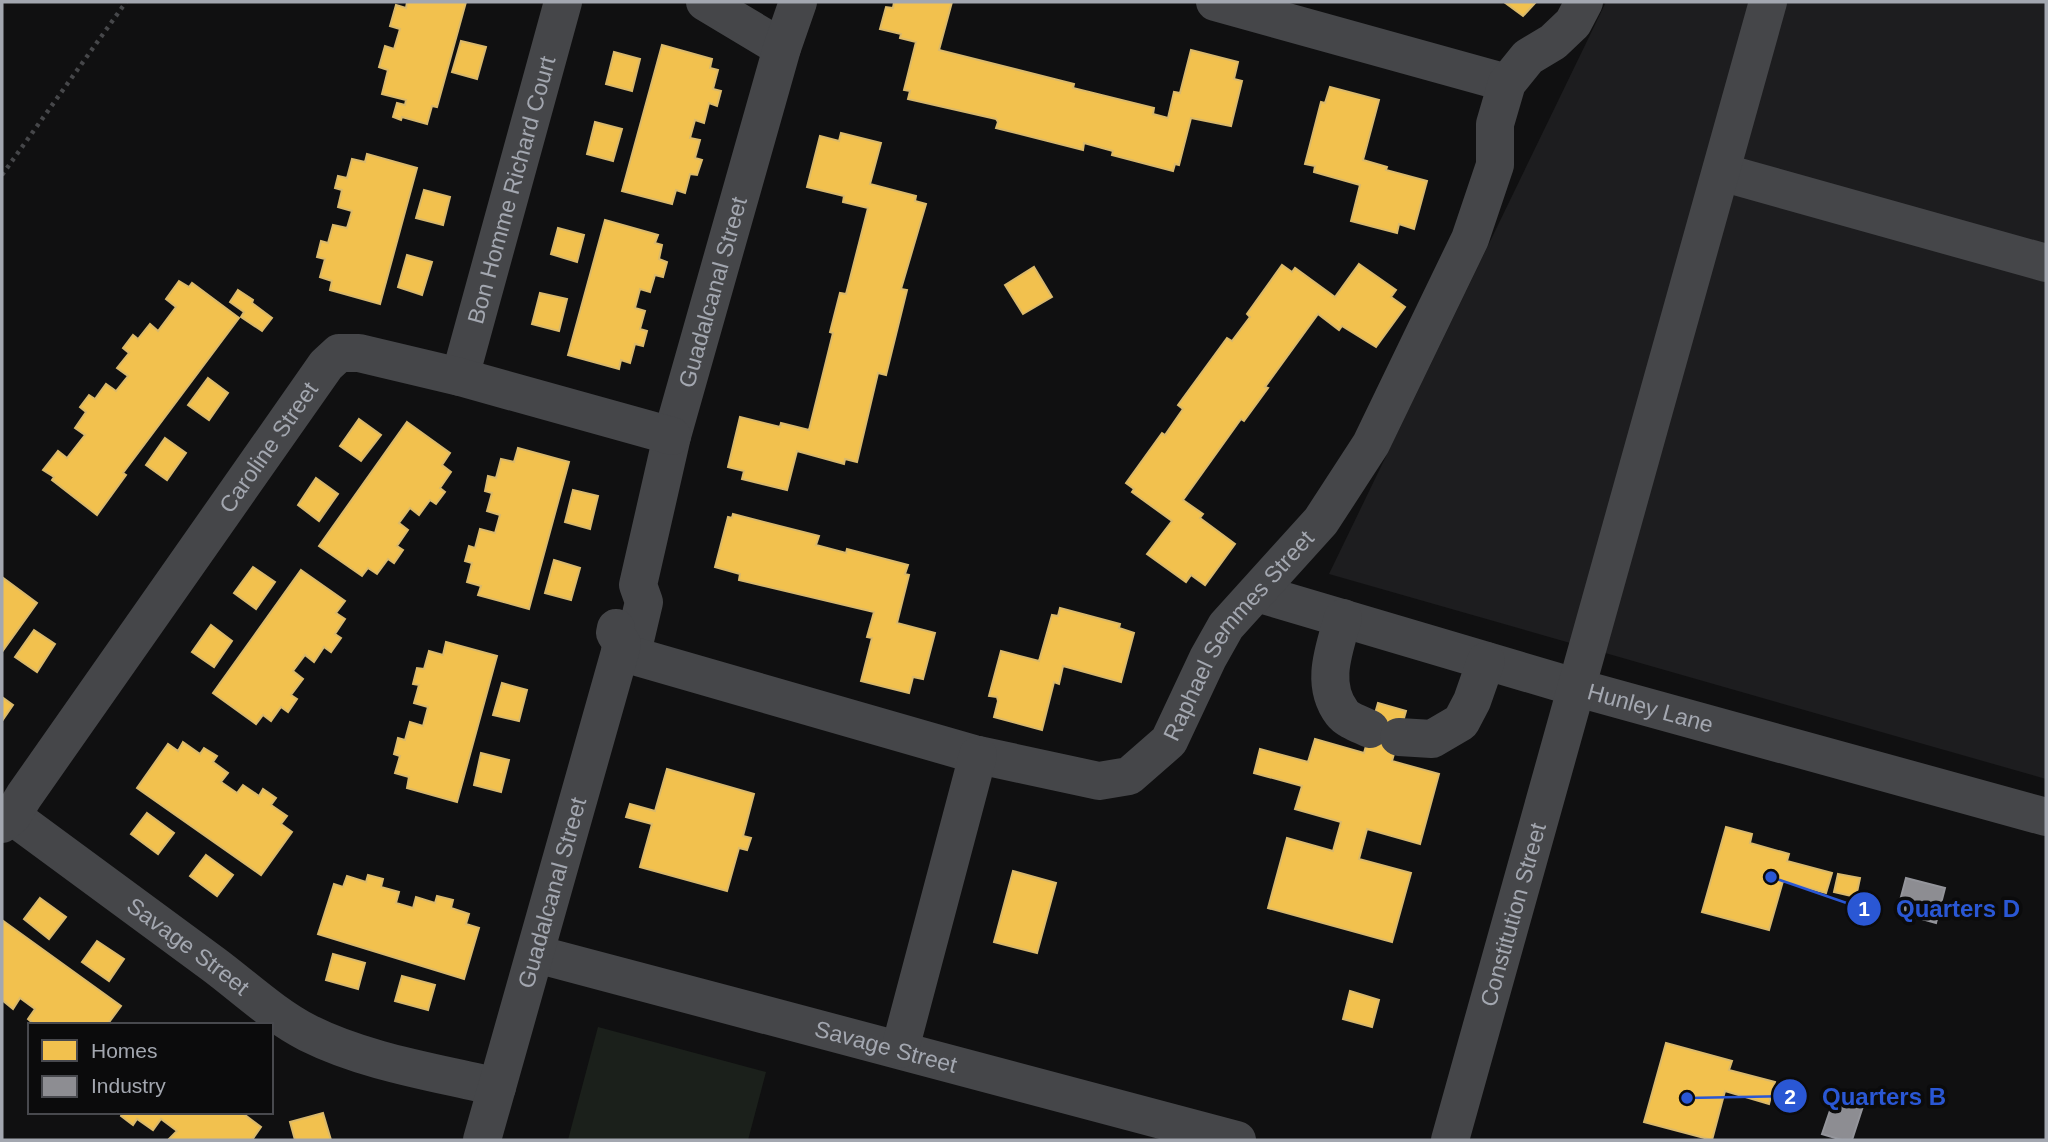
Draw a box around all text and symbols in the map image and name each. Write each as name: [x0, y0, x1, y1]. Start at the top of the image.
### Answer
street label: Bon Homme Richard Court: [462, 53, 561, 327]
street label: Guadalcanal Street: [673, 193, 752, 390]
street label: Caroline Street: [214, 376, 323, 518]
street label: Raphael Semmes Street: [1158, 525, 1319, 745]
street label: Hunley Lane: [1585, 678, 1716, 738]
street label: Guadalcanal Street: [513, 794, 591, 991]
street label: Constitution Street: [1475, 819, 1551, 1009]
callout: Quarters D: [1847, 886, 2034, 931]
street label: Savage Street: [122, 892, 255, 1001]
text: Quarters D: [1896, 895, 2020, 922]
text: 1: [1858, 897, 1870, 920]
street label: Savage Street: [812, 1016, 960, 1078]
legend: [28, 1023, 273, 1114]
text: Homes: [91, 1039, 158, 1062]
text: Industry: [91, 1074, 166, 1097]
callout: Quarters B: [1773, 1074, 1960, 1119]
text: Quarters B: [1822, 1083, 1946, 1110]
text: 2: [1784, 1085, 1796, 1108]

